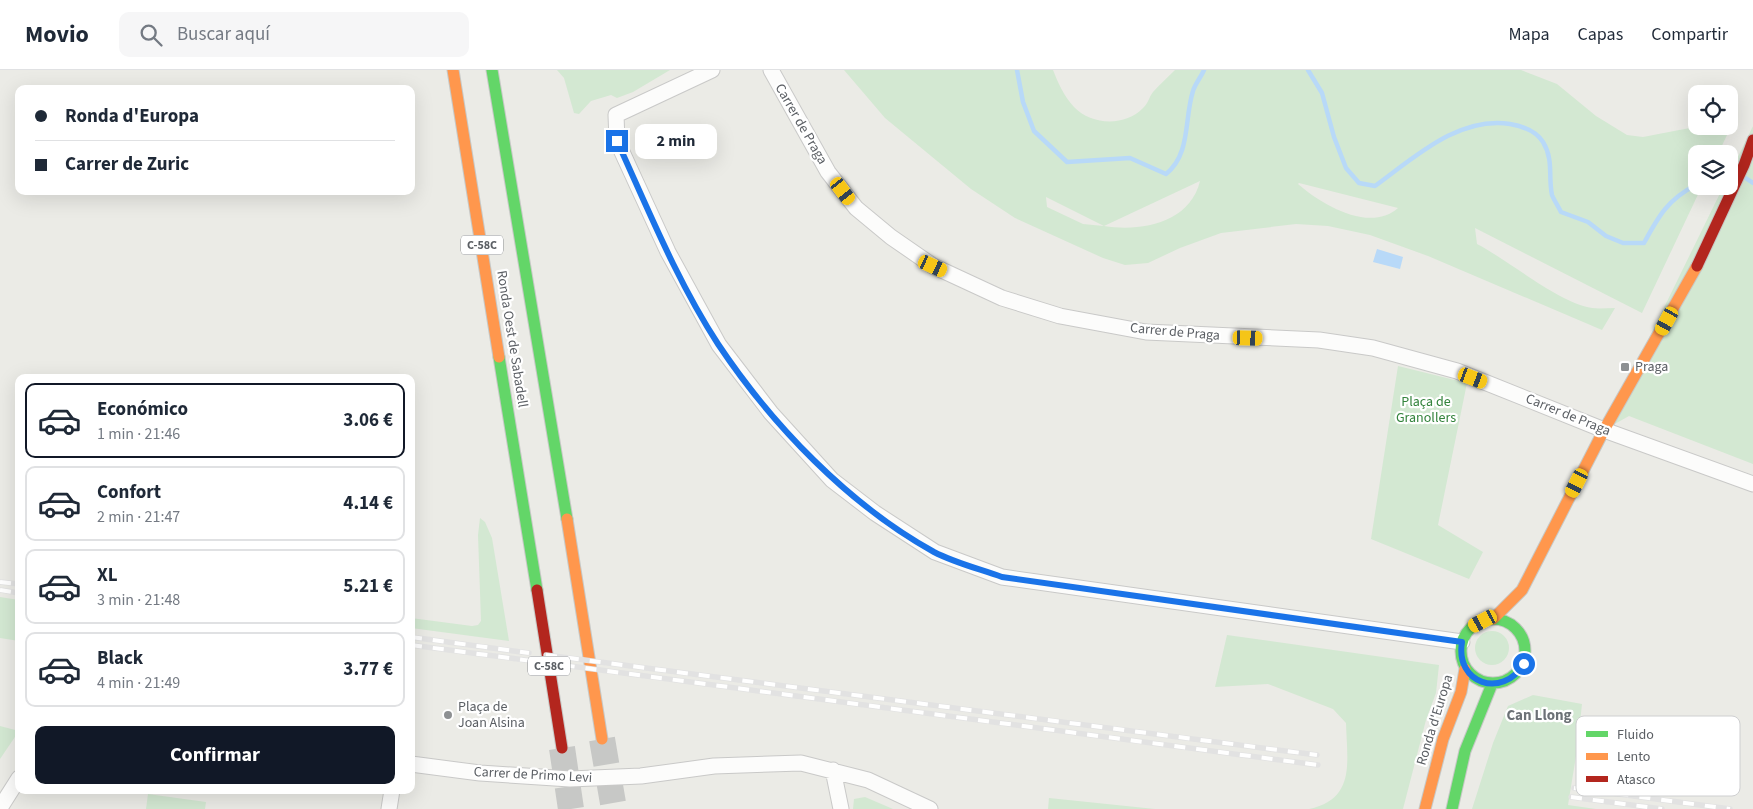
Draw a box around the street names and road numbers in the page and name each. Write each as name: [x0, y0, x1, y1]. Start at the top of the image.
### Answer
street label: Carrer de Praga: [770, 80, 832, 168]
road number: C-58C: [461, 236, 503, 254]
street label: Ronda Oest de Sabadell: [491, 269, 533, 409]
street label: Carrer de Praga: [1129, 318, 1221, 346]
street label: Carrer de Praga: [1522, 389, 1614, 441]
road number: C-58C: [528, 656, 570, 676]
street label: Ronda d'Europa: [1412, 672, 1458, 768]
street label: Carrer de Primo Levi: [473, 762, 593, 788]

